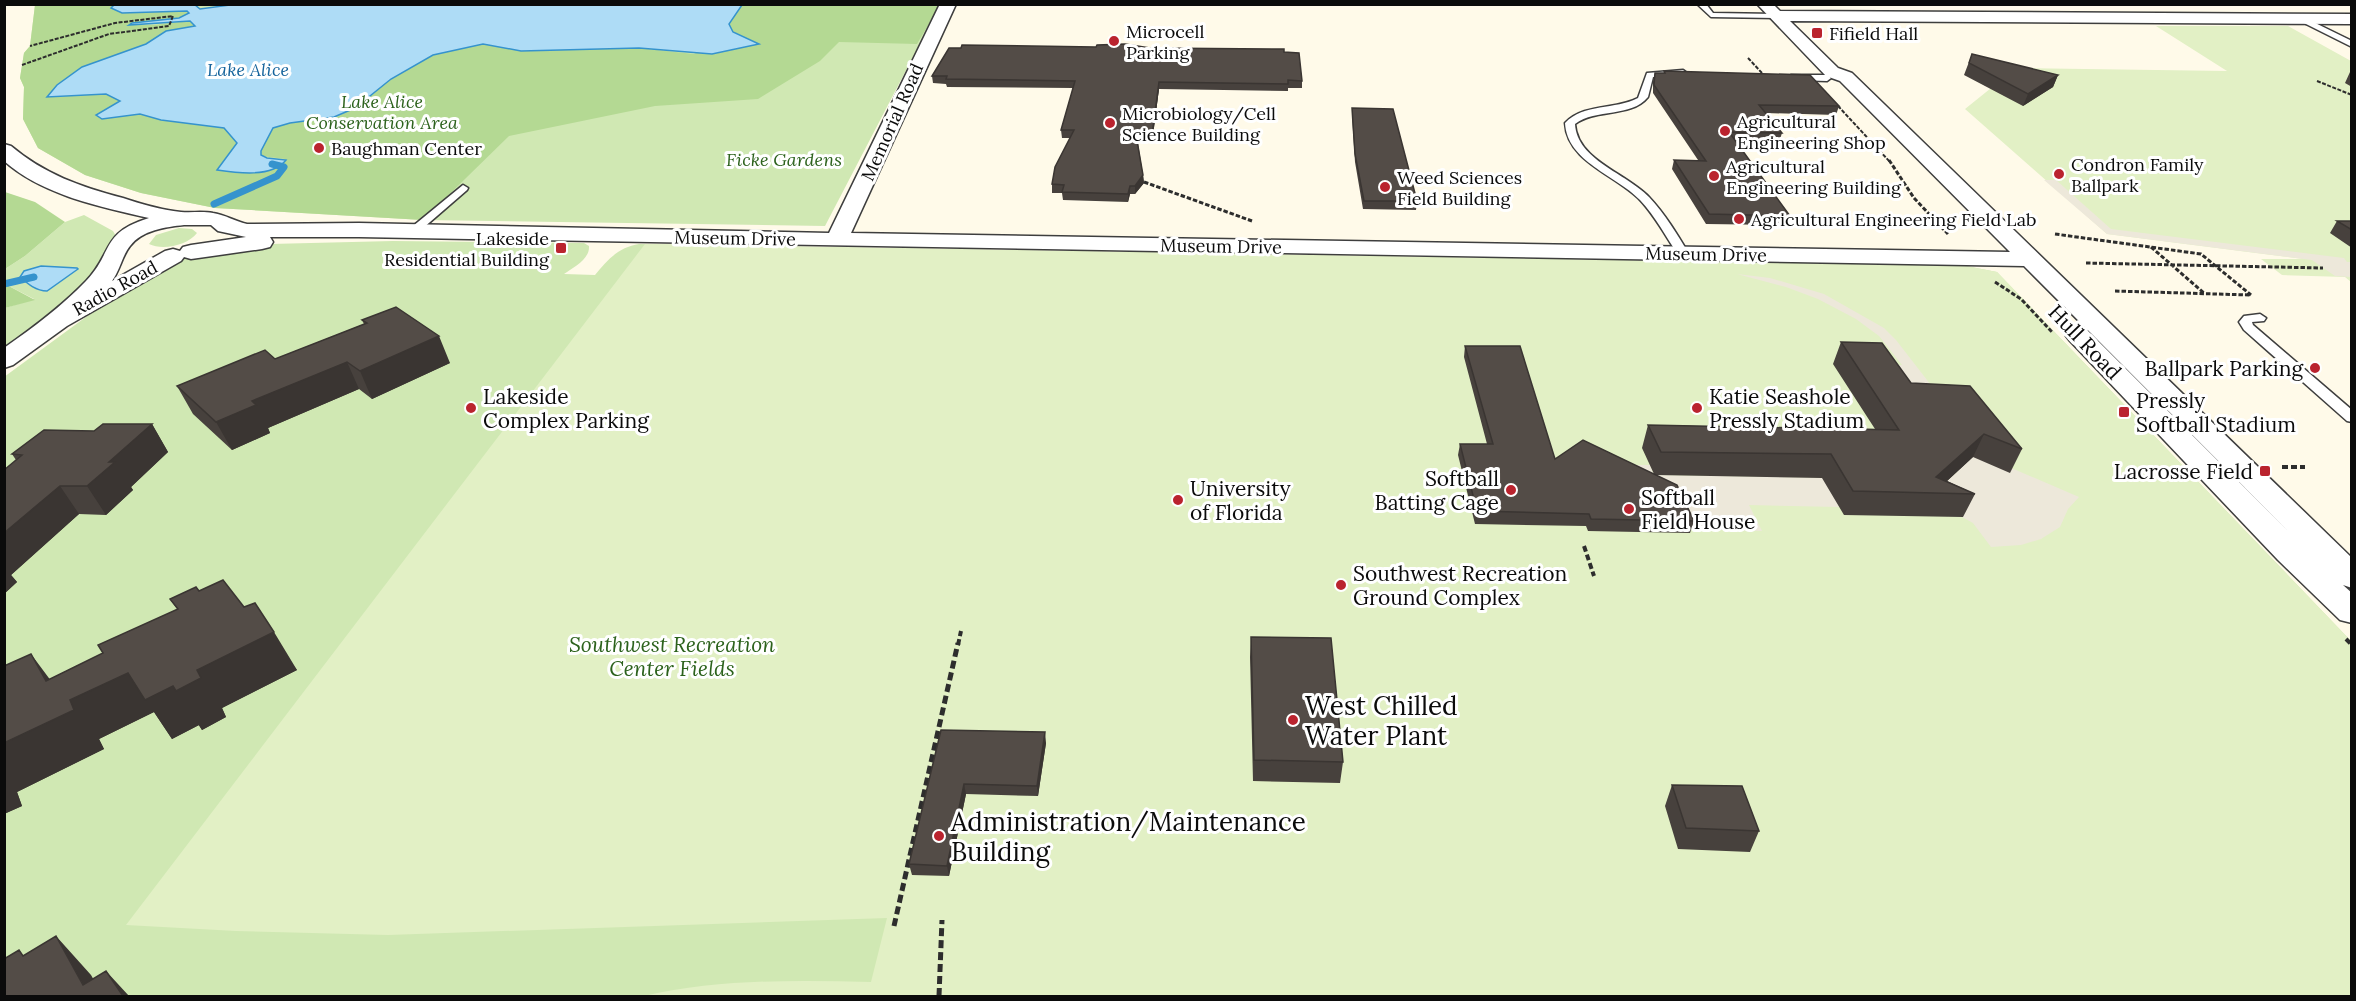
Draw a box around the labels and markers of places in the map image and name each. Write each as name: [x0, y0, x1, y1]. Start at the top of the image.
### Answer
place label: Microcell Parking: [1126, 20, 1204, 64]
place label: Fifield Hall: [1829, 22, 1918, 45]
marker: Fifield Hall: [1810, 26, 1824, 40]
marker: Microcell Parking: [1107, 34, 1121, 48]
place label: Microbiology/Cell Science Building: [1122, 102, 1276, 146]
place label: Agricultural Engineering Shop: [1736, 110, 1886, 154]
marker: Microbiology/Cell Science Building: [1103, 116, 1117, 130]
marker: Agricultural Engineering Shop: [1718, 124, 1732, 138]
place label: Baughman Center: [331, 137, 482, 160]
marker: Baughman Center: [312, 141, 326, 155]
place label: Condron Family Ballpark: [2071, 153, 2204, 197]
place label: Agricultural Engineering Building: [1725, 155, 1902, 199]
place label: Weed Sciences Field Building: [1397, 166, 1522, 210]
marker: Condron Family Ballpark: [2052, 167, 2066, 181]
marker: Agricultural Engineering Building: [1707, 169, 1721, 183]
marker: Weed Sciences Field Building: [1378, 180, 1392, 194]
place label: Agricultural Engineering Field Lab: [1750, 208, 2037, 231]
marker: Agricultural Engineering Field Lab: [1732, 212, 1746, 226]
place label: Lakeside Residential Building: [384, 227, 550, 271]
marker: Lakeside Residential Building: [554, 241, 568, 255]
place label: Ballpark Parking: [2145, 355, 2303, 382]
marker: Ballpark Parking: [2308, 361, 2322, 375]
place label: Lakeside Complex Parking: [483, 383, 649, 434]
place label: Katie Seashole Pressly Stadium: [1709, 383, 1864, 434]
place label: Pressly Softball Stadium: [2136, 387, 2296, 438]
marker: Lakeside Complex Parking: [464, 401, 478, 415]
marker: Katie Seashole Pressly Stadium: [1690, 401, 1704, 415]
marker: Pressly Softball Stadium: [2117, 405, 2131, 419]
place label: Lacrosse Field: [2114, 458, 2253, 485]
marker: Lacrosse Field: [2258, 464, 2272, 478]
place label: Softball Batting Cage: [1375, 465, 1499, 516]
place label: University of Florida: [1190, 475, 1291, 526]
marker: Softball Batting Cage: [1504, 483, 1518, 497]
place label: Softball Field House: [1641, 484, 1755, 535]
marker: University of Florida: [1171, 493, 1185, 507]
marker: Softball Field House: [1622, 502, 1636, 516]
place label: Southwest Recreation Ground Complex: [1353, 560, 1567, 611]
marker: Southwest Recreation Ground Complex: [1334, 578, 1348, 592]
place label: West Chilled Water Plant: [1305, 689, 1458, 752]
marker: West Chilled Water Plant: [1286, 713, 1300, 727]
place label: Administration/Maintenance Building: [950, 805, 1306, 868]
marker: Administration/Maintenance Building: [932, 829, 946, 843]

